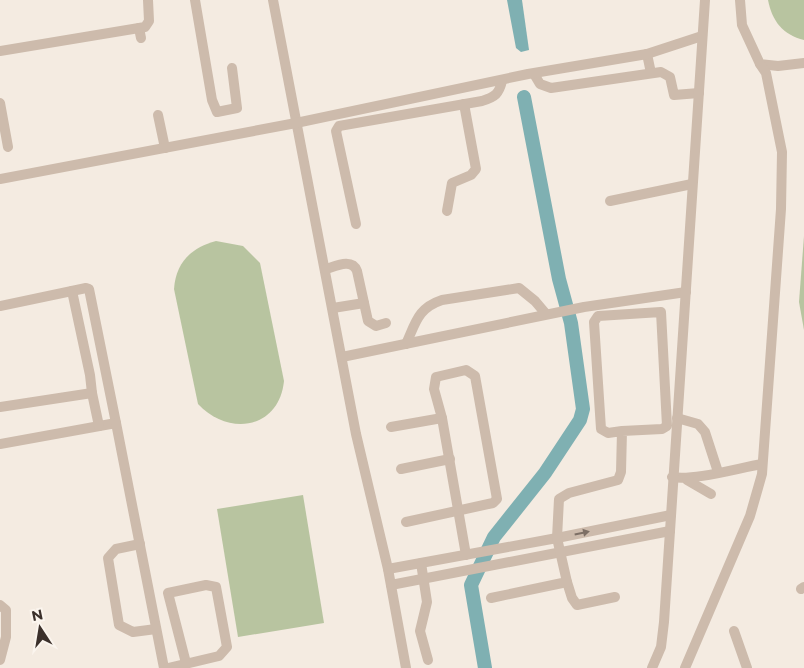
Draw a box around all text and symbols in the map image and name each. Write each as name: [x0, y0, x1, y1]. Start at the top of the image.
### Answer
one-way arrow: [575, 529, 590, 537]
north arrow: [15, 603, 65, 653]
text: N: [30, 605, 45, 625]

